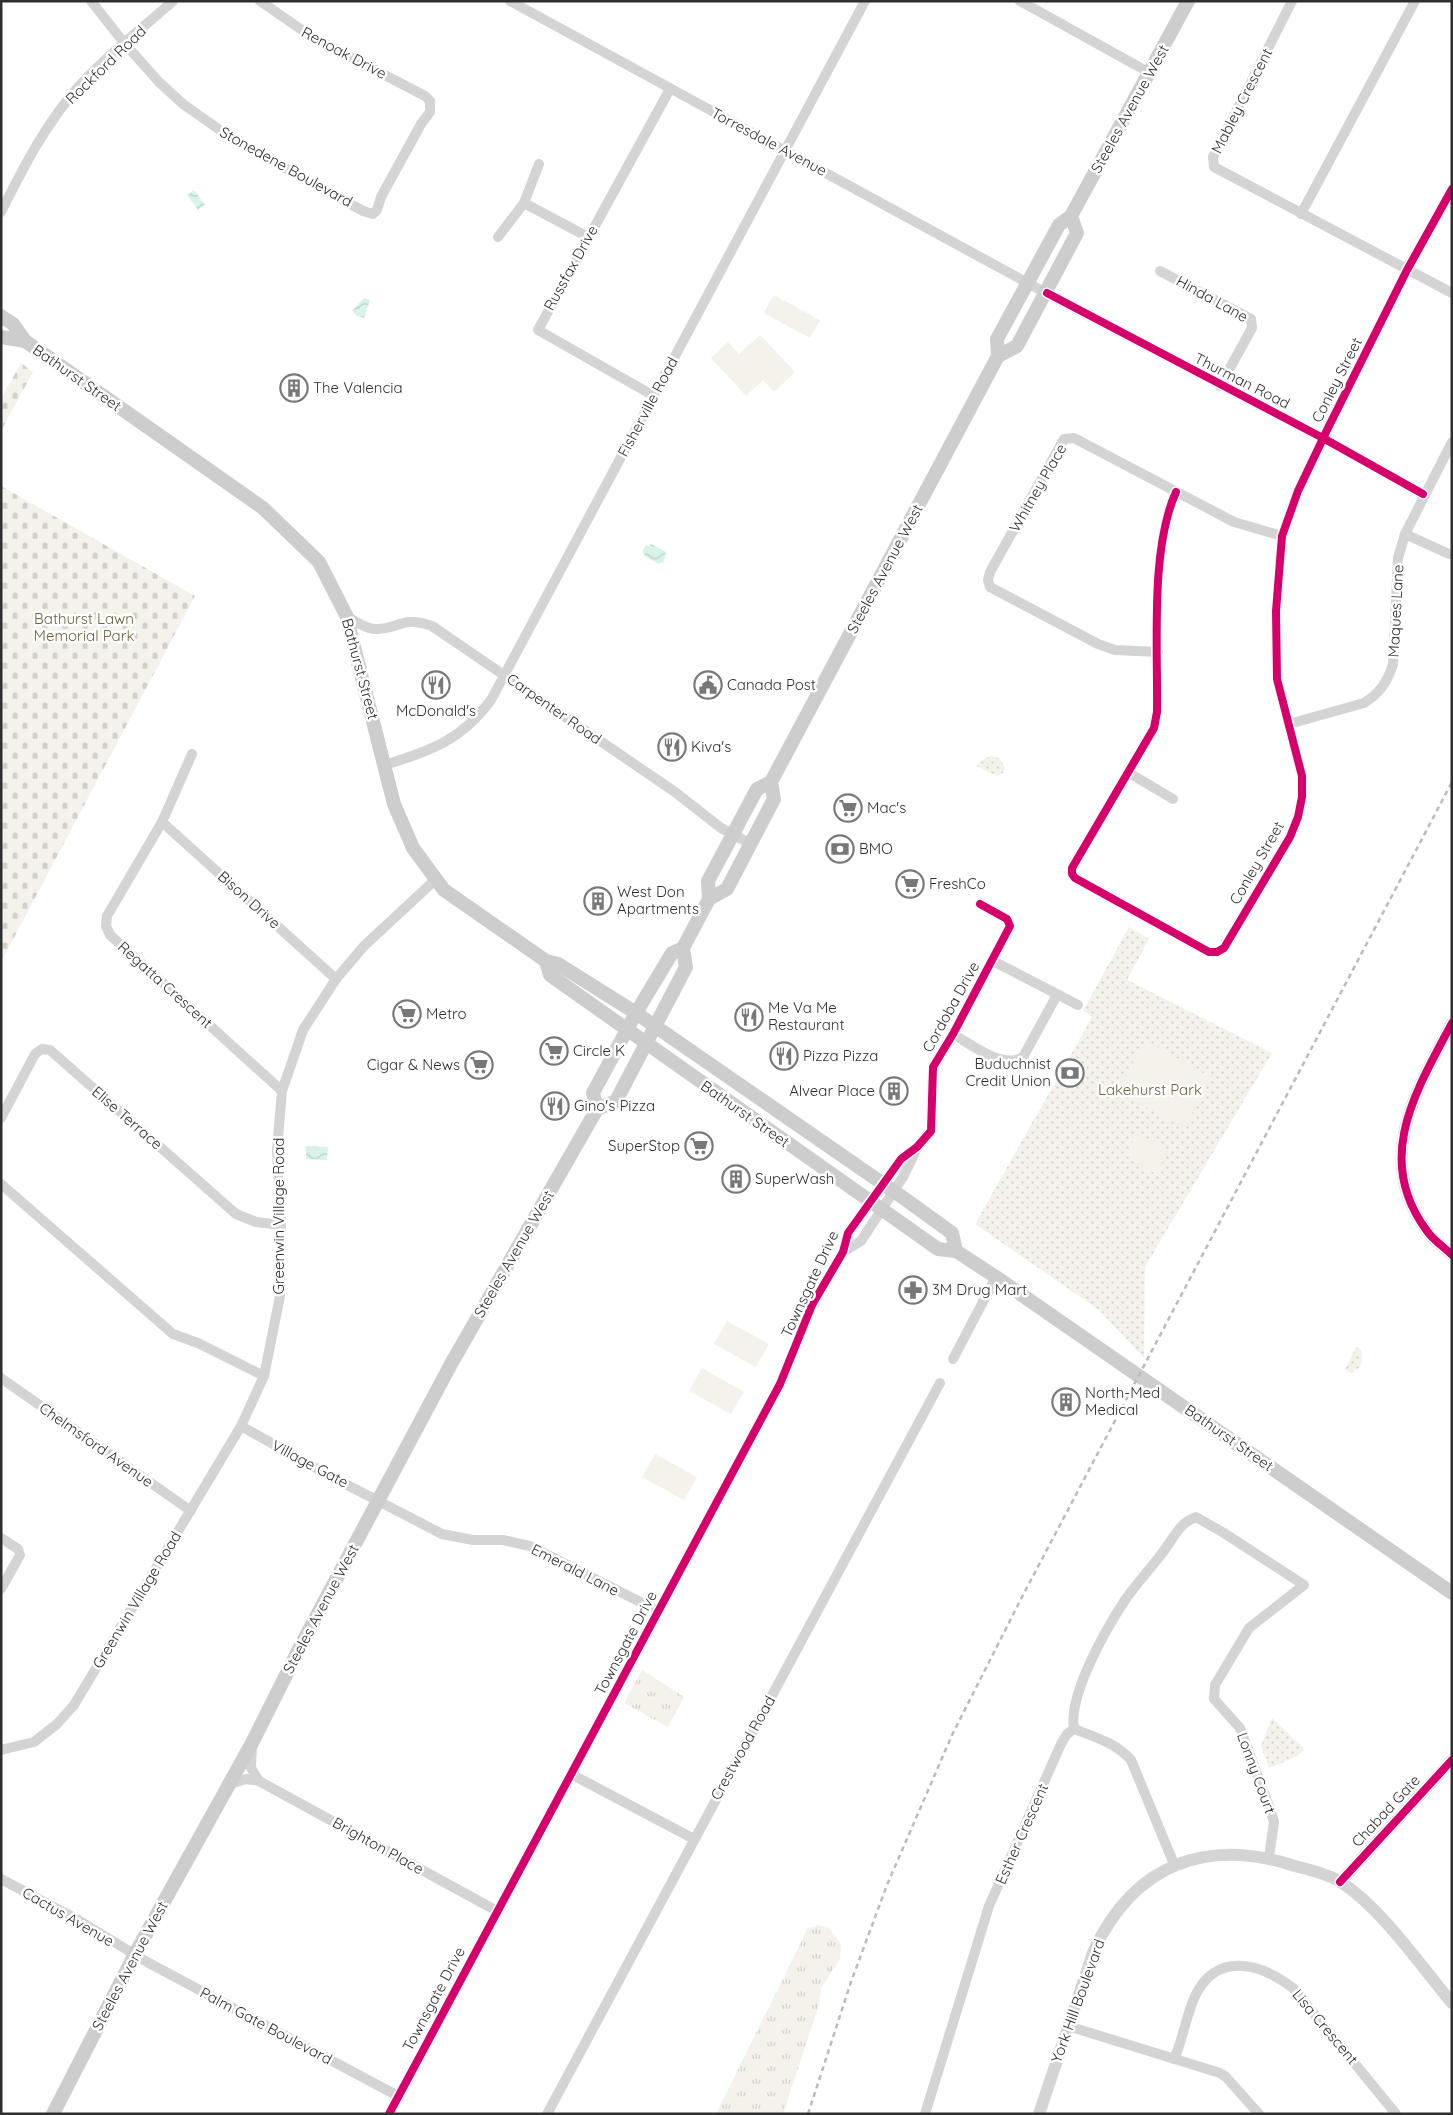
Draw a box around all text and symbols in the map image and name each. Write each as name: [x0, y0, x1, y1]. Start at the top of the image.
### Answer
street label: Rockford Road: [61, 21, 150, 108]
street label: Renoak Drive: [298, 22, 390, 83]
street label: Steeles Avenue West: [1086, 41, 1173, 176]
street label: Mabley Crescent: [1207, 45, 1276, 157]
street label: Torresdale Avenue: [708, 103, 830, 180]
street label: Stonedene Boulevard: [216, 122, 356, 211]
street label: Russfax Drive: [539, 222, 602, 314]
street label: Hinda Lane: [1173, 271, 1251, 326]
street label: Conley Street: [1307, 334, 1366, 425]
street label: Bathurst Street: [29, 340, 125, 415]
street label: Thurman Road: [1191, 348, 1293, 413]
street label: Fisherville Road: [613, 354, 682, 460]
building icon: The Valencia: [279, 373, 309, 403]
place label: The Valencia: [313, 378, 403, 397]
street label: Whitney Place: [1005, 440, 1070, 535]
street label: Steeles Avenue West: [842, 501, 927, 637]
street label: Maques Lane: [1384, 564, 1407, 658]
park label: Bathurst Lawn Memorial Park: [34, 609, 135, 645]
street label: Bathurst Street: [338, 616, 383, 722]
street label: Carpenter Road: [503, 669, 605, 748]
restaurant icon: McDonald's: [421, 670, 451, 700]
public building icon: Canada Post: [693, 670, 723, 700]
place label: Canada Post: [727, 675, 816, 694]
place label: McDonald's: [396, 701, 476, 720]
restaurant icon: Kiva's: [657, 732, 687, 762]
place label: Kiva's: [691, 737, 731, 756]
supermarket icon: Mac's: [833, 793, 863, 823]
place label: Mac's: [867, 798, 906, 817]
street label: Conley Street: [1225, 818, 1288, 908]
bank icon: BMO: [825, 834, 855, 864]
place label: BMO: [859, 839, 893, 858]
street label: Bison Drive: [214, 866, 285, 933]
supermarket icon: FreshCo: [895, 869, 925, 899]
place label: FreshCo: [929, 874, 986, 893]
place label: West Don Apartments: [617, 882, 699, 918]
building icon: West Don Apartments: [583, 886, 613, 916]
street label: Regatta Crescent: [114, 937, 217, 1032]
street label: Cordoba Drive: [918, 958, 983, 1055]
place label: Me Va Me Restaurant: [768, 998, 845, 1034]
supermarket icon: Metro: [392, 999, 422, 1029]
restaurant icon: Me Va Me Restaurant: [734, 1002, 764, 1032]
place label: Metro: [426, 1004, 466, 1023]
supermarket icon: Circle K: [539, 1036, 569, 1066]
place label: Circle K: [573, 1041, 625, 1060]
restaurant icon: Pizza Pizza: [769, 1041, 799, 1071]
place label: Pizza Pizza: [803, 1046, 878, 1065]
supermarket icon: Cigar & News: [464, 1050, 494, 1080]
place label: Buduchnist Credit Union: [965, 1054, 1051, 1090]
place label: Cigar & News: [367, 1055, 460, 1074]
bank icon: Buduchnist Credit Union: [1055, 1058, 1085, 1088]
street label: Bathurst Street: [697, 1076, 793, 1151]
building icon: Alvear Place: [879, 1076, 909, 1106]
park label: Lakehurst Park: [1098, 1080, 1202, 1099]
place label: Alvear Place: [789, 1081, 875, 1100]
street label: Elise Terrace: [88, 1082, 166, 1153]
restaurant icon: Gino's Pizza: [540, 1091, 570, 1121]
place label: Gino's Pizza: [574, 1096, 655, 1115]
supermarket icon: SuperStop: [684, 1131, 714, 1161]
place label: SuperStop: [608, 1136, 680, 1155]
street label: Greenwin Village Road: [269, 1138, 288, 1294]
building icon: SuperWash: [721, 1164, 751, 1194]
place label: SuperWash: [755, 1169, 834, 1188]
street label: Steeles Avenue West: [469, 1187, 558, 1321]
street label: Townsgate Drive: [777, 1227, 843, 1340]
pharmacy icon: 3M Drug Mart: [898, 1275, 928, 1305]
place label: 3M Drug Mart: [932, 1280, 1027, 1299]
place label: North-Med Medical: [1085, 1383, 1160, 1419]
building icon: North-Med Medical: [1051, 1387, 1081, 1417]
street label: Chelmsford Avenue: [36, 1398, 157, 1491]
street label: Bathurst Street: [1181, 1400, 1277, 1475]
street label: Village Gate: [269, 1435, 352, 1492]
street label: Greenwin Village Road: [88, 1528, 185, 1672]
street label: Emerald Lane: [528, 1539, 622, 1600]
street label: Steeles Avenue West: [278, 1541, 363, 1677]
street label: Townsgate Drive: [590, 1587, 661, 1698]
street label: Crestwood Road: [706, 1692, 779, 1803]
street label: Lonny Court: [1233, 1730, 1280, 1816]
street label: Chabad Gate: [1347, 1771, 1424, 1851]
street label: Esther Crescent: [991, 1780, 1052, 1887]
street label: Brighton Place: [329, 1813, 427, 1878]
street label: Cactus Avenue: [19, 1883, 117, 1950]
street label: Steeles Avenue West: [87, 1898, 172, 2034]
street label: York Hill Boulevard: [1046, 1936, 1109, 2065]
street label: Townsgate Drive: [398, 1943, 469, 2054]
street label: Palm Gate Boulevard: [197, 1983, 336, 2068]
street label: Lisa Crescent: [1288, 1985, 1362, 2068]

